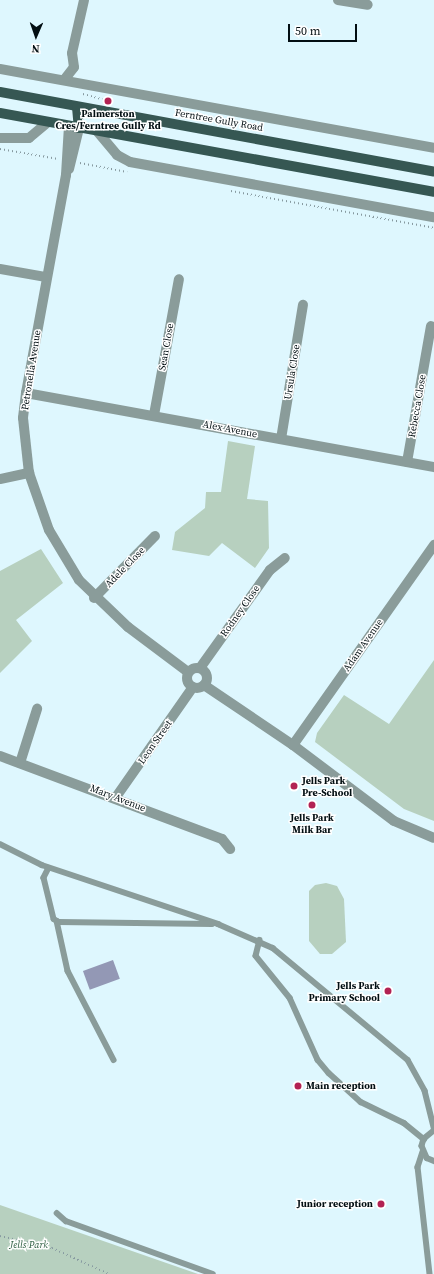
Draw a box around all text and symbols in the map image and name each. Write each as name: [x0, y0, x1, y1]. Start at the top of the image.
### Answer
north arrow: [16, 16, 56, 56]
scale bar: [290, 16, 359, 42]
text: 50 m: [295, 23, 321, 39]
text: N: [31, 41, 40, 56]
marker: Palmerston Cres/Ferntree Gully Rd: [103, 96, 113, 106]
street label: Ferntree Gully Road: [174, 106, 264, 134]
place label: Palmerston Cres/Ferntree Gully Rd: [55, 107, 161, 130]
street label: Sean Close: [156, 322, 176, 372]
street label: Petronella Avenue: [19, 329, 43, 411]
street label: Ursula Close: [282, 344, 302, 400]
street label: Rebecca Close: [406, 374, 428, 438]
street label: Alex Avenue: [202, 418, 258, 440]
street label: Adele Close: [103, 544, 147, 590]
street label: Rodney Close: [218, 583, 262, 639]
street label: Adam Avenue: [341, 616, 385, 674]
street label: Leon Street: [136, 718, 174, 766]
place label: Jells Park Pre-School: [302, 774, 352, 798]
marker: Jells Park Pre-School: [289, 781, 299, 791]
street label: Mary Avenue: [89, 782, 147, 814]
marker: Jells Park Milk Bar: [307, 800, 317, 810]
place label: Jells Park Milk Bar: [290, 811, 334, 834]
place label: Jells Park Primary School: [308, 979, 380, 1002]
marker: Jells Park Primary School: [383, 986, 393, 996]
place label: Main reception: [306, 1080, 376, 1092]
marker: Main reception: [293, 1081, 303, 1091]
place label: Junior reception: [297, 1198, 373, 1210]
marker: Junior reception: [376, 1199, 386, 1209]
park label: Jells Park: [10, 1239, 48, 1251]

